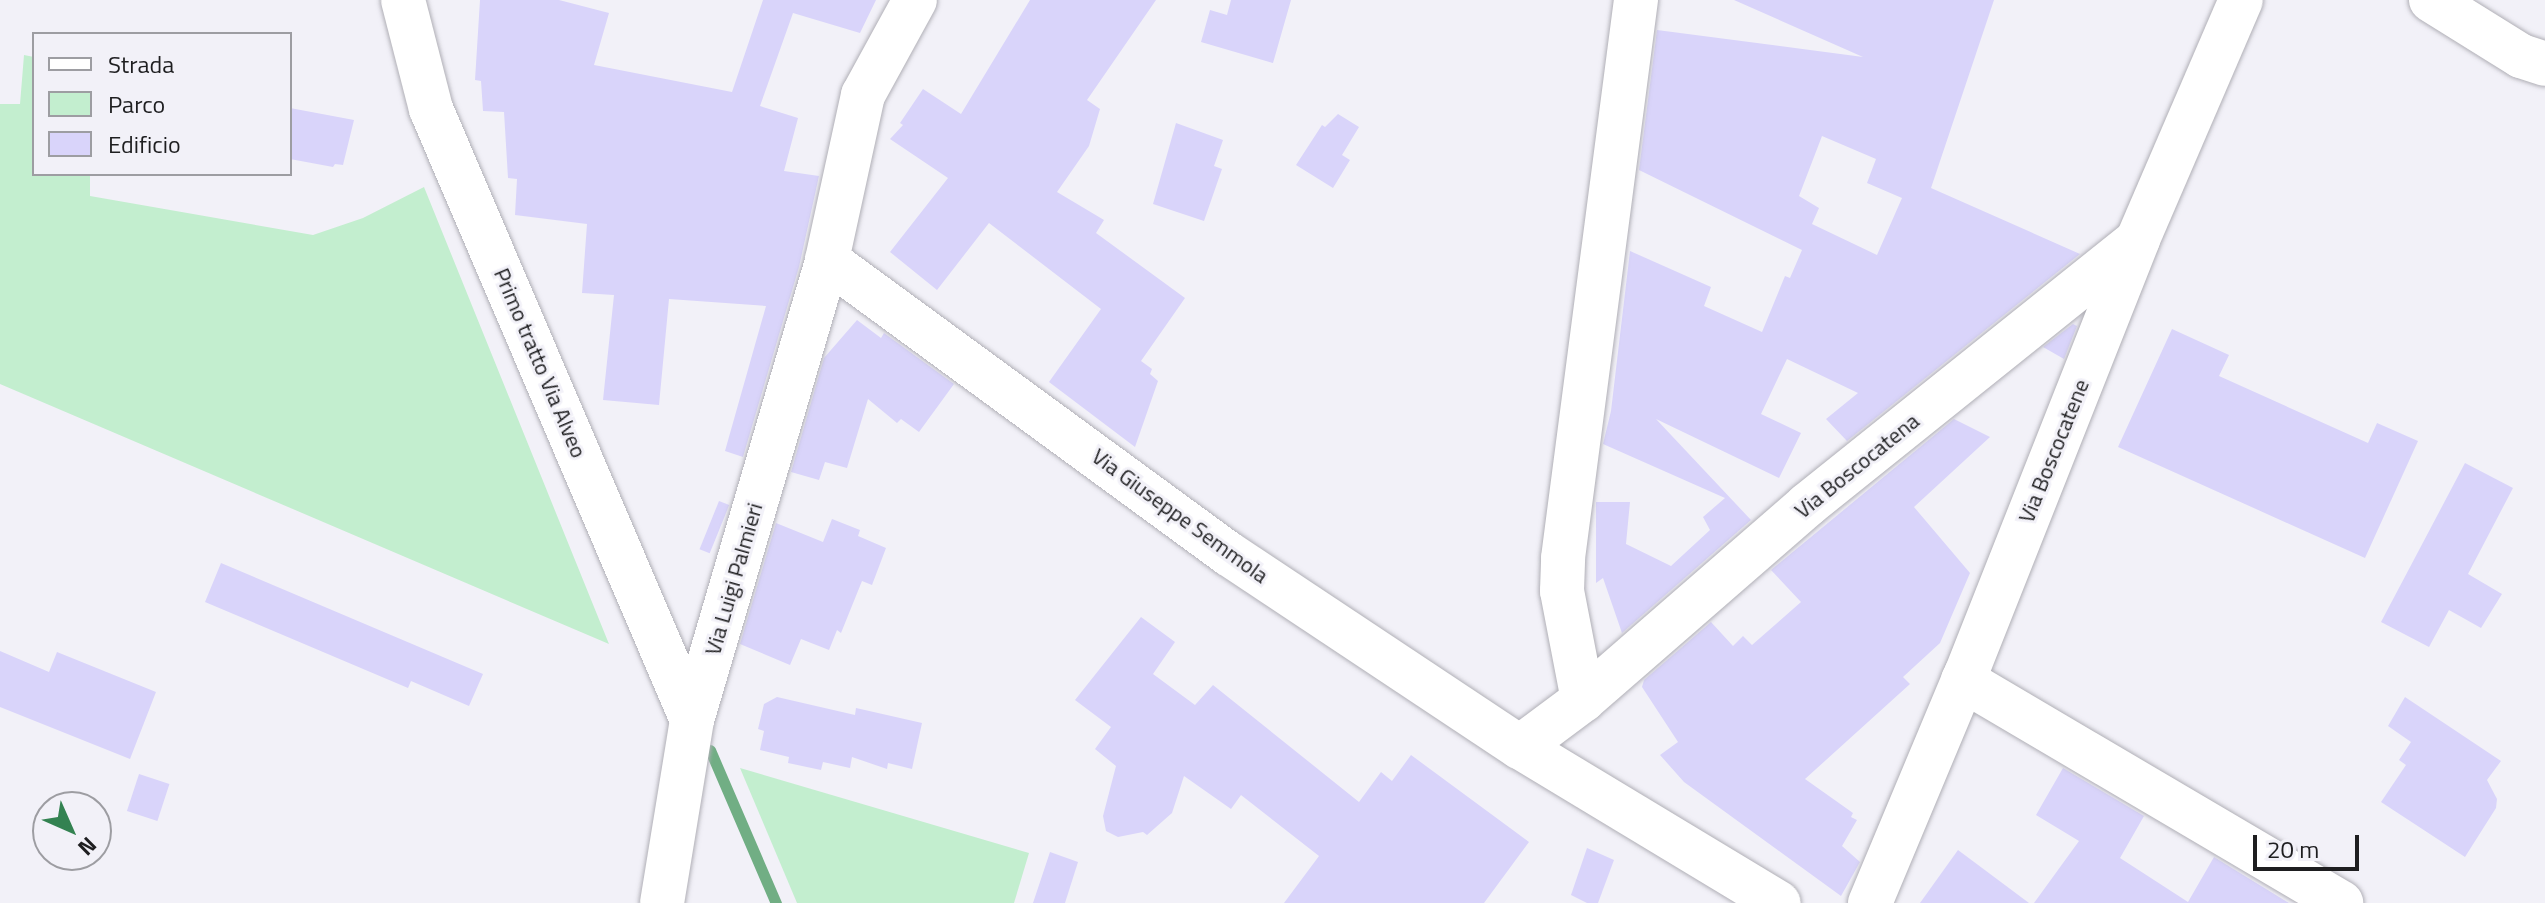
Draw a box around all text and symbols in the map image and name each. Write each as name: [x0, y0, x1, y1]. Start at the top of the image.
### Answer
legend: [32, 32, 292, 176]
text: Strada: [108, 46, 174, 82]
text: Parco: [108, 86, 165, 122]
text: Edificio: [108, 126, 181, 162]
street label: Primo tratto Via Alveo: [488, 264, 592, 462]
street label: Via Boscocatene: [2013, 375, 2095, 527]
street label: Via Boscocatena: [1790, 408, 1924, 524]
street label: Via Giuseppe Semmola: [1087, 443, 1273, 589]
street label: Via Luigi Palmieri: [700, 500, 768, 658]
north arrow: [32, 791, 112, 871]
scale bar: [2257, 819, 2363, 869]
text: N: [70, 829, 105, 864]
text: 20 m: [2267, 831, 2319, 867]

